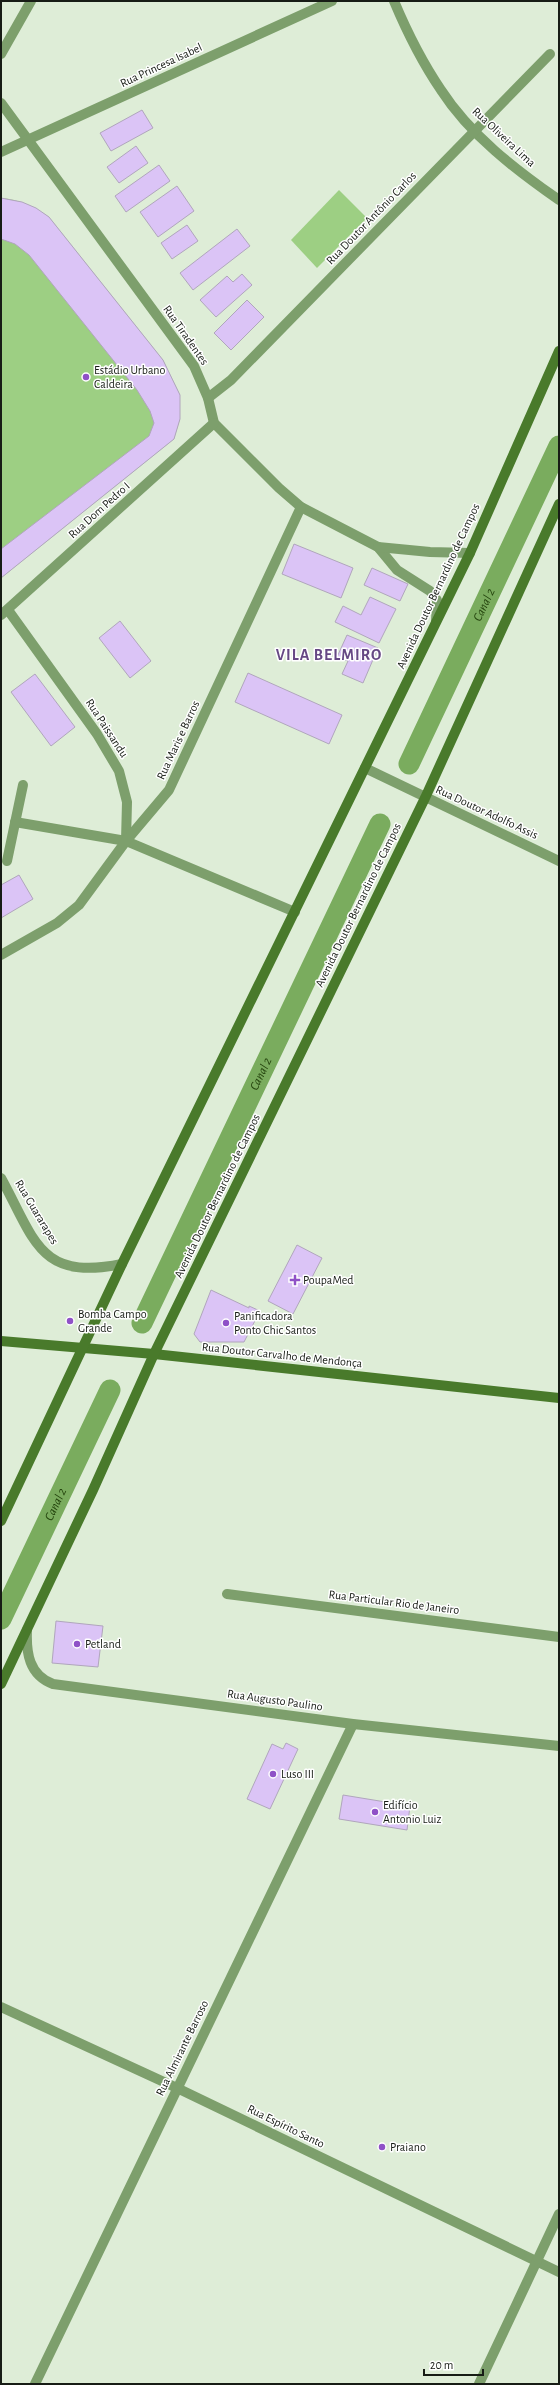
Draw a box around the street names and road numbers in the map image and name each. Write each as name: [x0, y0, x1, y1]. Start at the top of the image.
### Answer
street label: Rua Princesa Isabel: [118, 41, 204, 89]
street label: Rua Oliveira Lima: [470, 105, 538, 169]
street label: Rua Doutor Antônio Carlos: [324, 169, 418, 267]
street label: Rua Tiradentes: [161, 303, 211, 367]
street label: Rua Dom Pedro I: [66, 480, 132, 540]
street label: Avenida Doutor Bernardino de Campos: [394, 502, 482, 670]
street label: Rua Paissandu: [84, 697, 130, 759]
street label: Rua Maris e Barros: [154, 699, 202, 781]
street label: Rua Doutor Adolfo Assis: [434, 783, 540, 841]
street label: Avenida Doutor Bernardino de Campos: [313, 821, 403, 989]
street label: Avenida Doutor Bernardino de Campos: [172, 1112, 262, 1280]
street label: Rua Guararapes: [13, 1178, 61, 1246]
street label: Rua Doutor Carvalho de Mendonça: [201, 1341, 363, 1369]
street label: Rua Particular Rio de Janeiro: [328, 1588, 460, 1616]
street label: Rua Augusto Paulino: [226, 1687, 324, 1713]
street label: Rua Almirante Barroso: [154, 1998, 210, 2098]
street label: Rua Espírito Santo: [246, 2102, 327, 2150]

